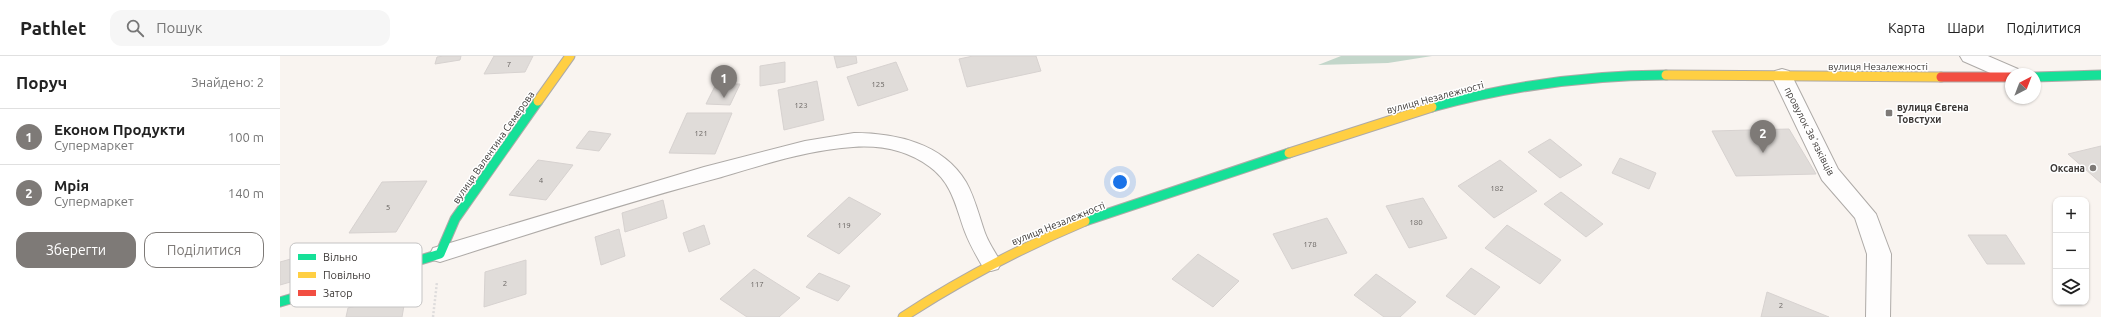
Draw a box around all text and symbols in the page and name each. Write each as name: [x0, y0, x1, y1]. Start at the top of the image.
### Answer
search box: [110, 10, 390, 46]
text: Pathlet: [20, 17, 86, 39]
icon: search: [124, 17, 146, 39]
text: Пошук: [156, 19, 202, 36]
text: Карта: [1888, 20, 1925, 36]
text: Шари: [1947, 20, 1985, 36]
text: Поділитися: [2007, 20, 2081, 36]
house number: 7: [507, 60, 511, 69]
street label: вулиця Незалежності: [1828, 61, 1928, 72]
pin: 1: [711, 65, 737, 98]
north arrow: [2005, 68, 2041, 104]
text: Поруч: [16, 73, 67, 92]
text: Знайдено: 2: [191, 75, 264, 89]
street label: вулиця Незалежності: [1385, 79, 1485, 116]
house number: 125: [871, 80, 885, 89]
street label: провулок Звʼязківців: [1782, 85, 1837, 177]
street label: вулиця Валентина Семерова: [450, 89, 537, 206]
house number: 123: [794, 101, 808, 110]
place label: вулиця Євгена Товстухи: [1897, 102, 1969, 125]
marker: вулиця Євгена Товстухи: [1884, 108, 1894, 118]
pin: 2: [1750, 120, 1776, 153]
text: Економ Продукти: [54, 121, 185, 138]
house number: 121: [694, 129, 708, 138]
text: 1: [25, 130, 33, 144]
text: 100 m: [228, 130, 264, 144]
text: Супермаркет: [54, 138, 134, 152]
place label: Оксана: [2050, 163, 2085, 174]
marker: Оксана: [2088, 163, 2098, 173]
your location: [1110, 172, 1130, 192]
house number: 4: [539, 176, 544, 185]
text: Мрія: [54, 177, 89, 194]
house number: 182: [1490, 184, 1504, 193]
text: 2: [25, 186, 33, 200]
text: 140 m: [228, 186, 264, 200]
text: Супермаркет: [54, 194, 134, 208]
map controls: [2053, 197, 2089, 305]
button: +: [2053, 197, 2089, 233]
street label: вулиця Незалежності: [1010, 200, 1107, 247]
house number: 5: [386, 203, 390, 212]
house number: 180: [1409, 218, 1423, 227]
house number: 119: [837, 221, 851, 230]
button: Зберегти: [16, 232, 136, 268]
button: Поділитися: [144, 232, 264, 268]
button: −: [2053, 233, 2089, 269]
house number: 178: [1303, 240, 1317, 249]
legend: [290, 243, 422, 307]
text: Вільно: [323, 251, 358, 263]
text: Повільно: [323, 269, 371, 281]
button: layers: [2053, 269, 2089, 305]
house number: 2: [503, 279, 507, 288]
house number: 117: [750, 280, 764, 289]
text: Затор: [323, 287, 353, 299]
house number: 2: [1779, 301, 1783, 310]

